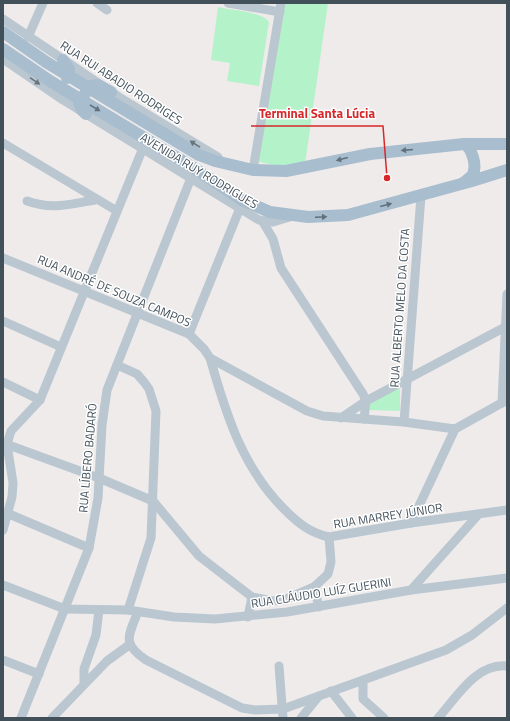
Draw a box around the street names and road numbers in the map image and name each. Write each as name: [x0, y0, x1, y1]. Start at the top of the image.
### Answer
street label: RUA RUI ABADIO RODRIGES: [56, 36, 186, 129]
street label: AVENIDA RUY RODRIGUES: [137, 128, 262, 213]
street label: RUA ALBERTO MELO DA COSTA: [384, 228, 415, 388]
street label: RUA ANDRÉ DE SOUZA CAMPOS: [34, 250, 194, 332]
street label: RUA LÍBERO BADARÓ: [73, 402, 102, 514]
street label: RUA MARREY JÚNIOR: [332, 498, 444, 534]
street label: RUA CLÁUDIO LUÍZ GUERINI: [249, 572, 392, 613]

